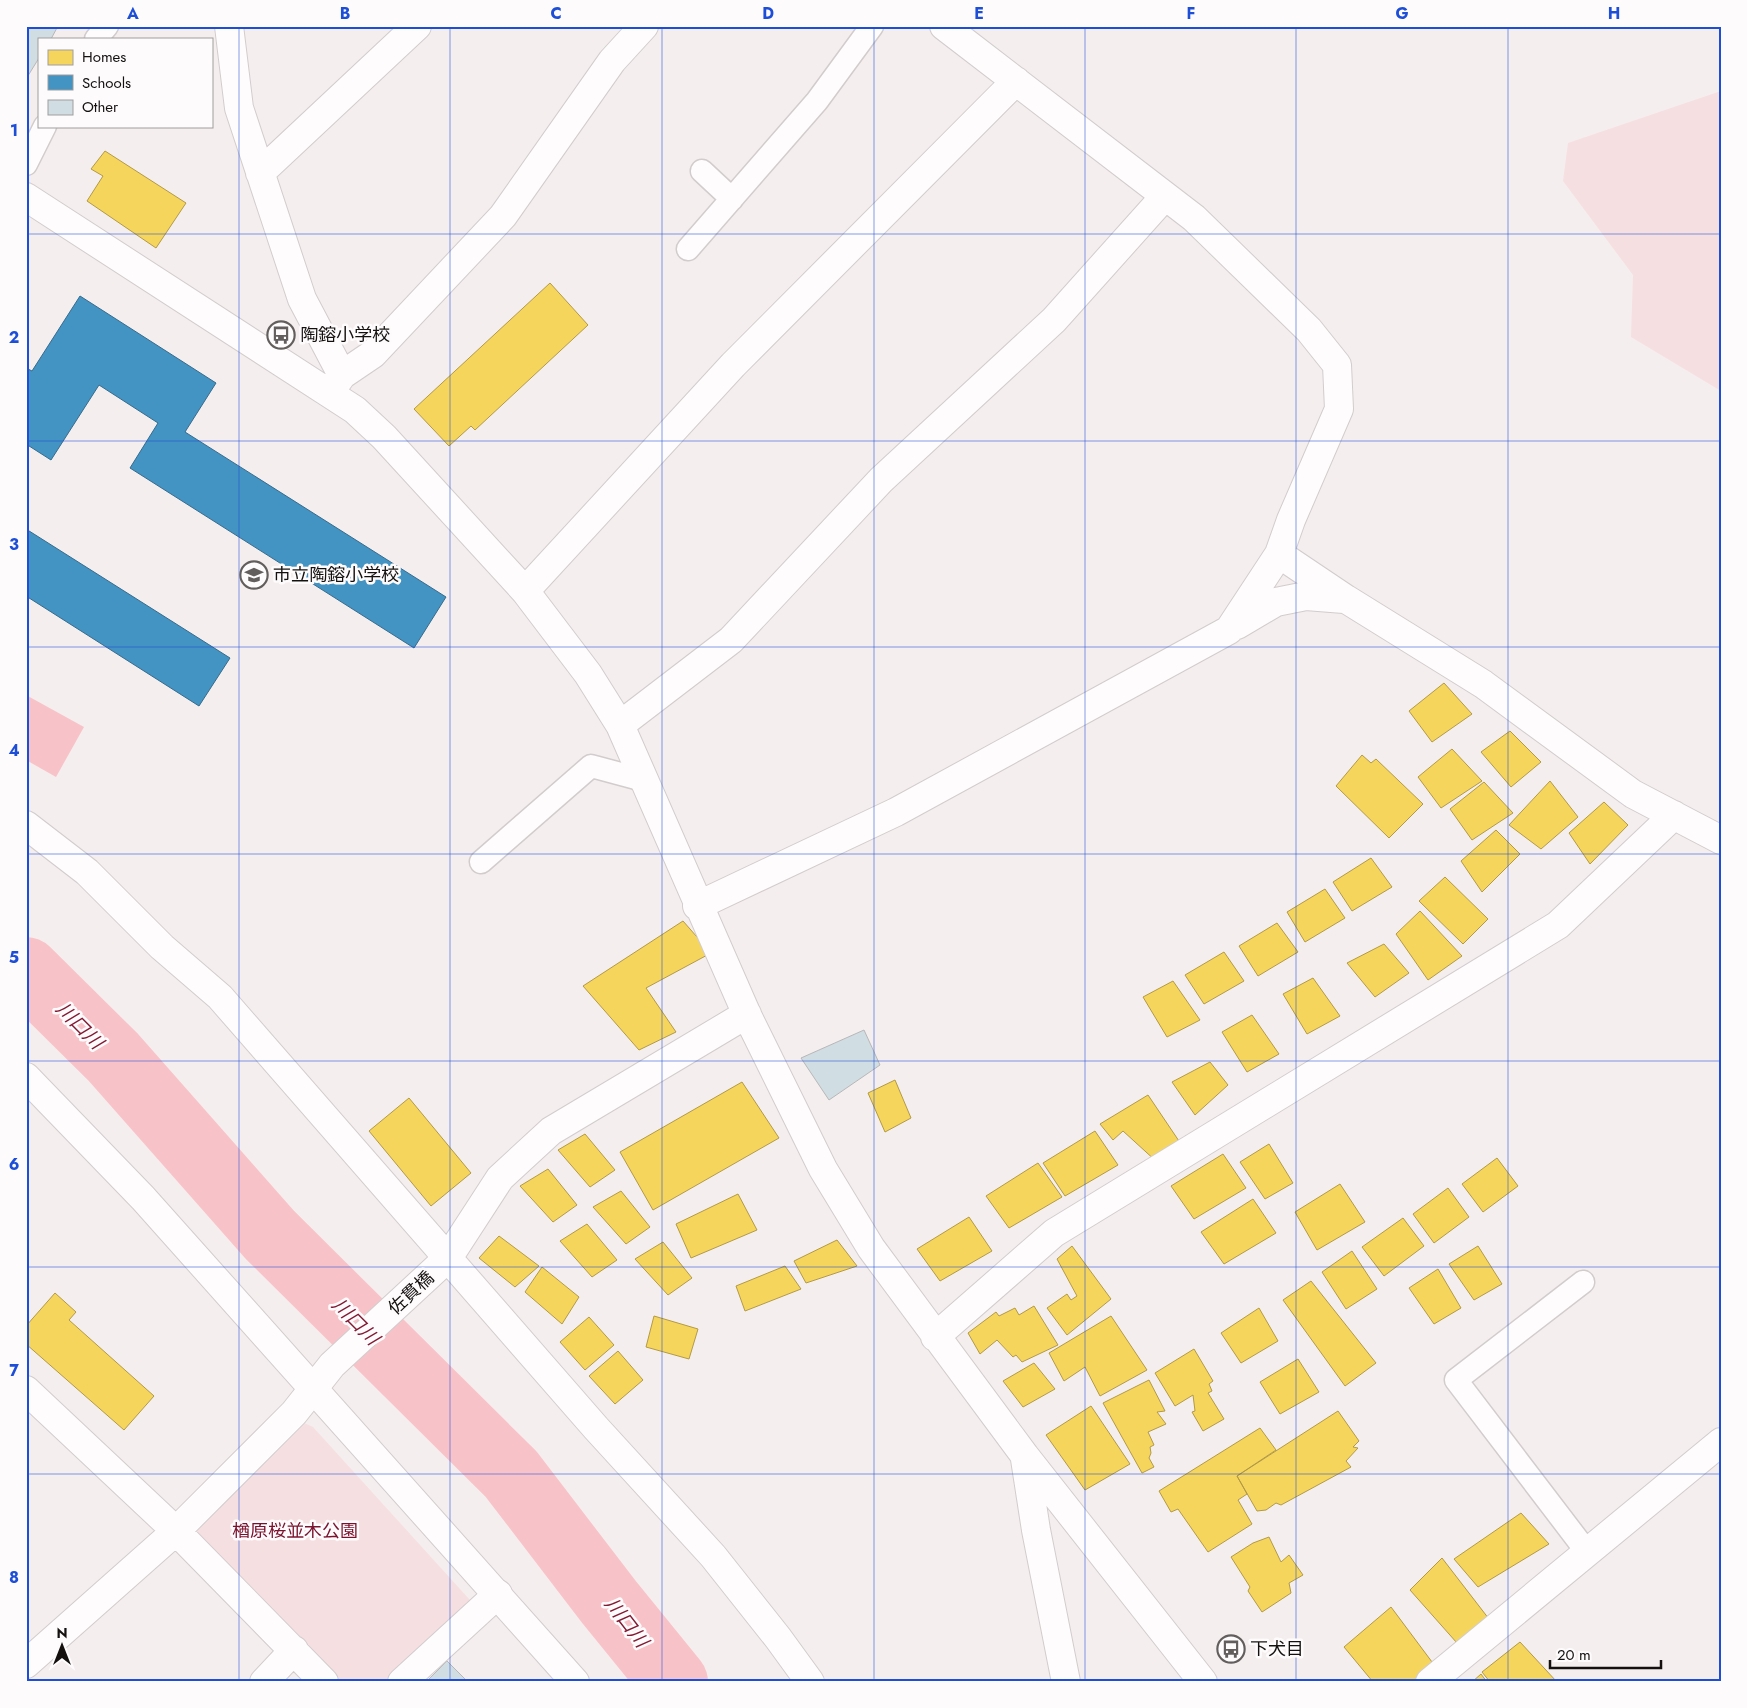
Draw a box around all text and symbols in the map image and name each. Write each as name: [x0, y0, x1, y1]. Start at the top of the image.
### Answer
text: A: [126, 2, 139, 25]
text: B: [340, 2, 350, 25]
text: C: [550, 2, 562, 25]
text: D: [762, 2, 774, 25]
text: E: [974, 2, 984, 25]
text: F: [1187, 2, 1195, 25]
text: G: [1395, 2, 1409, 25]
text: H: [1608, 2, 1620, 25]
legend: [38, 38, 212, 128]
text: Homes: [82, 46, 126, 68]
text: Schools: [82, 72, 131, 94]
text: Other: [82, 96, 119, 118]
text: 1: [10, 119, 18, 142]
bus stop icon: 陶鎔小学校: [266, 320, 296, 350]
place label: 陶鎔小学校: [300, 322, 390, 348]
text: 2: [9, 326, 19, 349]
text: 3: [9, 533, 19, 556]
school or university icon: 市立陶鎔小学校: [239, 560, 269, 590]
place label: 市立陶鎔小学校: [273, 562, 399, 588]
text: 4: [8, 739, 20, 762]
text: 5: [9, 946, 19, 969]
water label: 川口川: [50, 996, 111, 1056]
text: 6: [9, 1153, 19, 1176]
street label: 佐貫橋: [382, 1265, 440, 1321]
water label: 川口川: [326, 1292, 387, 1352]
text: 7: [9, 1359, 19, 1382]
park label: 楢原桜並木公園: [232, 1518, 358, 1544]
text: 8: [9, 1566, 19, 1589]
water label: 川口川: [598, 1592, 656, 1655]
north arrow: [38, 1620, 88, 1670]
text: N: [56, 1623, 68, 1643]
bus stop icon: 下犬目: [1216, 1634, 1246, 1664]
place label: 下犬目: [1250, 1636, 1304, 1662]
scale bar: [1550, 1638, 1661, 1670]
text: 20 m: [1557, 1644, 1591, 1666]

